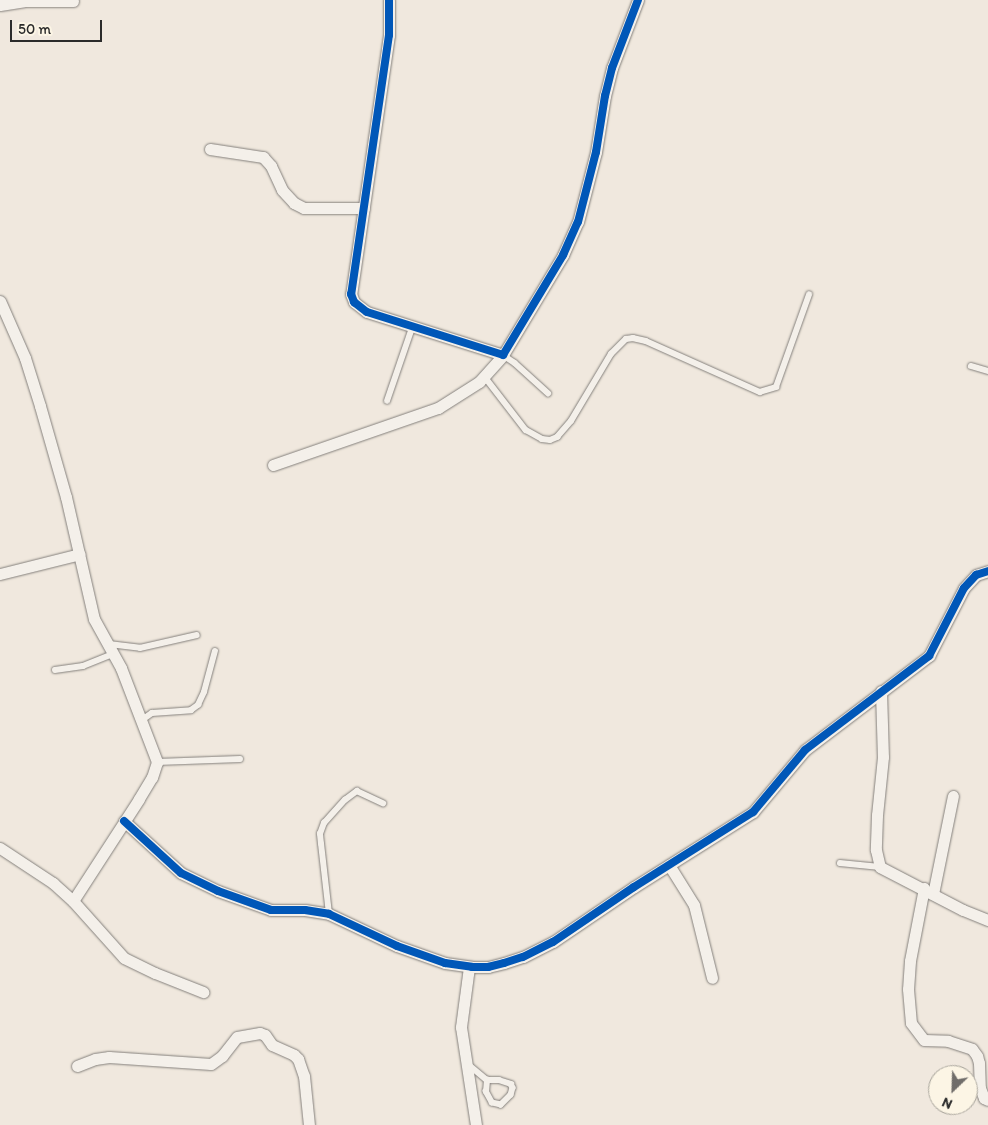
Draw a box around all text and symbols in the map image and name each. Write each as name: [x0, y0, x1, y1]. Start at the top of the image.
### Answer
scale bar: [12, 10, 105, 42]
text: 50 m: [18, 20, 51, 38]
north arrow: [928, 1065, 978, 1115]
text: N: [939, 1094, 955, 1113]

